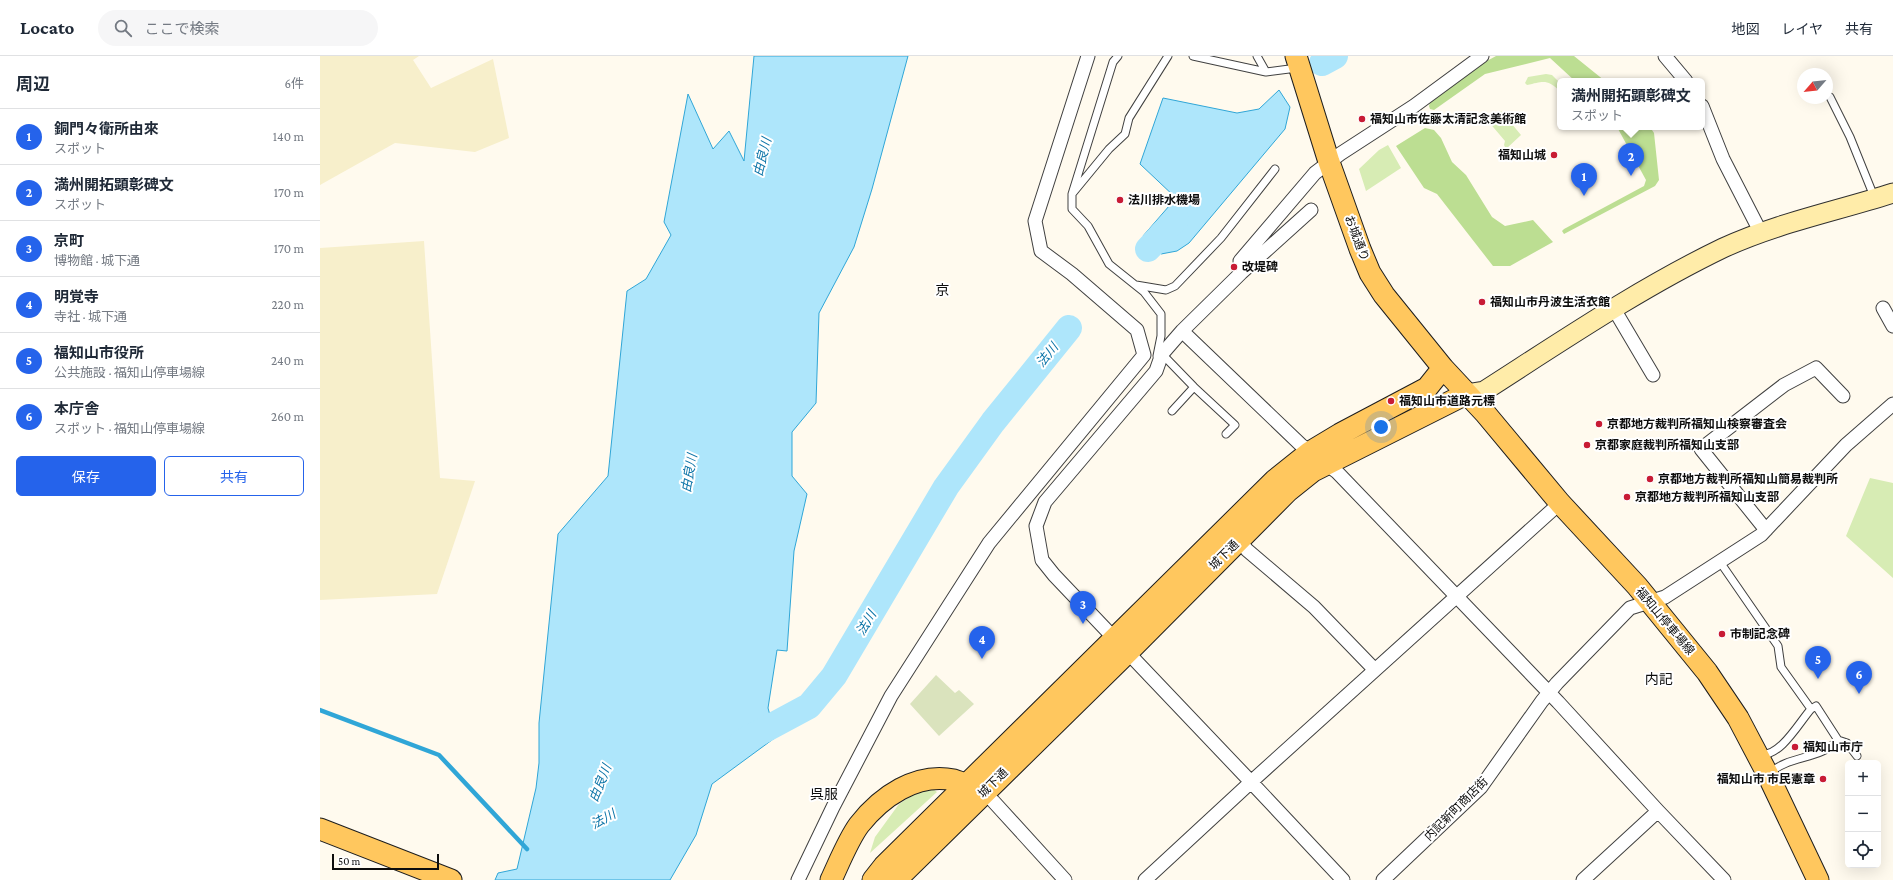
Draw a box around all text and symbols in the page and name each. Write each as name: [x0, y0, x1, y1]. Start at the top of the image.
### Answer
search box: [98, 10, 378, 46]
text: Locato: [20, 17, 74, 38]
icon: search: [112, 17, 134, 39]
text: ここで検索: [144, 21, 219, 37]
text: 地図: [1731, 21, 1759, 37]
text: レイヤ: [1781, 21, 1823, 37]
text: 共有: [1845, 21, 1873, 37]
north arrow: [1797, 68, 1833, 104]
text: 周辺: [16, 75, 50, 94]
text: 6件: [284, 76, 304, 91]
popup: [1557, 78, 1705, 130]
text: 満州開拓顕彰碑文: [1571, 88, 1691, 104]
text: スポット: [1571, 108, 1623, 123]
place label: 福知山市佐藤太清記念美術館: [1370, 112, 1526, 126]
marker: 福知山市佐藤太清記念美術館: [1357, 114, 1367, 124]
text: 銅門々衛所由來: [54, 121, 159, 137]
text: 1: [27, 129, 31, 144]
text: 140 m: [273, 129, 304, 144]
water label: 由良川: [750, 134, 774, 178]
text: スポット: [54, 141, 106, 156]
pin: 2: [1618, 143, 1644, 176]
place label: 福知山城: [1498, 148, 1546, 162]
marker: 福知山城: [1549, 150, 1559, 160]
pin: 1: [1571, 163, 1597, 196]
text: 満州開拓顕彰碑文: [54, 177, 174, 193]
text: 2: [26, 185, 32, 200]
text: 170 m: [274, 185, 304, 200]
place label: 法川排水機場: [1128, 193, 1200, 207]
marker: 法川排水機場: [1115, 195, 1125, 205]
text: スポット: [54, 197, 106, 212]
street label: お城通り: [1342, 213, 1372, 263]
text: 京町: [54, 233, 84, 249]
text: 3: [26, 241, 32, 256]
text: 170 m: [274, 241, 304, 256]
text: 博物館 · 城下通: [54, 253, 140, 268]
place label: 改堤碑: [1242, 260, 1278, 274]
marker: 改堤碑: [1229, 262, 1239, 272]
district label: 京: [935, 282, 949, 298]
text: 明覚寺: [54, 289, 99, 305]
place label: 福知山市丹波生活衣館: [1490, 295, 1610, 309]
text: 4: [25, 297, 33, 312]
text: 220 m: [271, 297, 304, 312]
marker: 福知山市丹波生活衣館: [1477, 297, 1487, 307]
text: 寺社 · 城下通: [54, 309, 127, 324]
water label: 法川: [1033, 339, 1062, 370]
text: 福知山市役所: [54, 345, 144, 361]
text: 5: [26, 353, 32, 368]
text: 240 m: [271, 353, 304, 368]
text: 公共施設 · 福知山停車場線: [54, 365, 205, 380]
place label: 福知山市道路元標: [1399, 394, 1495, 408]
marker: 福知山市道路元標: [1386, 396, 1396, 406]
text: 本庁舎: [54, 401, 99, 417]
text: 6: [25, 409, 33, 424]
text: 260 m: [271, 409, 304, 424]
your location: [1371, 417, 1391, 437]
place label: 京都地方裁判所福知山検察審査会: [1607, 417, 1787, 431]
marker: 京都地方裁判所福知山検察審査会: [1594, 419, 1604, 429]
text: スポット · 福知山停車場線: [54, 421, 205, 436]
place label: 京都家庭裁判所福知山支部: [1595, 438, 1739, 452]
marker: 京都家庭裁判所福知山支部: [1582, 440, 1592, 450]
water label: 由良川: [678, 451, 700, 494]
button: 保存: [16, 456, 156, 496]
button: 共有: [164, 456, 304, 496]
place label: 京都地方裁判所福知山簡易裁判所: [1658, 472, 1838, 486]
marker: 京都地方裁判所福知山簡易裁判所: [1645, 474, 1655, 484]
place label: 京都地方裁判所福知山支部: [1635, 490, 1779, 504]
marker: 京都地方裁判所福知山支部: [1622, 492, 1632, 502]
street label: 城下通: [1206, 537, 1242, 573]
street label: 福知山停車場線: [1633, 584, 1697, 658]
pin: 3: [1070, 591, 1096, 624]
water label: 法川: [853, 606, 880, 638]
pin: 4: [969, 626, 995, 659]
place label: 市制記念碑: [1730, 627, 1790, 641]
marker: 市制記念碑: [1717, 629, 1727, 639]
pin: 5: [1805, 646, 1831, 679]
pin: 6: [1846, 661, 1872, 694]
district label: 内記: [1645, 671, 1673, 687]
place label: 福知山市庁: [1803, 740, 1863, 754]
marker: 福知山市庁: [1790, 742, 1800, 752]
water label: 由良川: [586, 760, 615, 804]
map controls: [1845, 760, 1881, 868]
button: +: [1845, 760, 1881, 796]
street label: 城下通: [975, 765, 1011, 801]
place label: 福知山市 市民憲章: [1717, 772, 1815, 786]
street label: 内記新町商店街: [1421, 774, 1491, 844]
marker: 福知山市 市民憲章: [1818, 774, 1828, 784]
district label: 呉服: [810, 786, 838, 802]
button: −: [1845, 796, 1881, 832]
water label: 法川: [588, 805, 620, 832]
button: locate: [1845, 832, 1881, 868]
scale bar: [332, 852, 439, 871]
text: 50 m: [338, 855, 360, 867]

